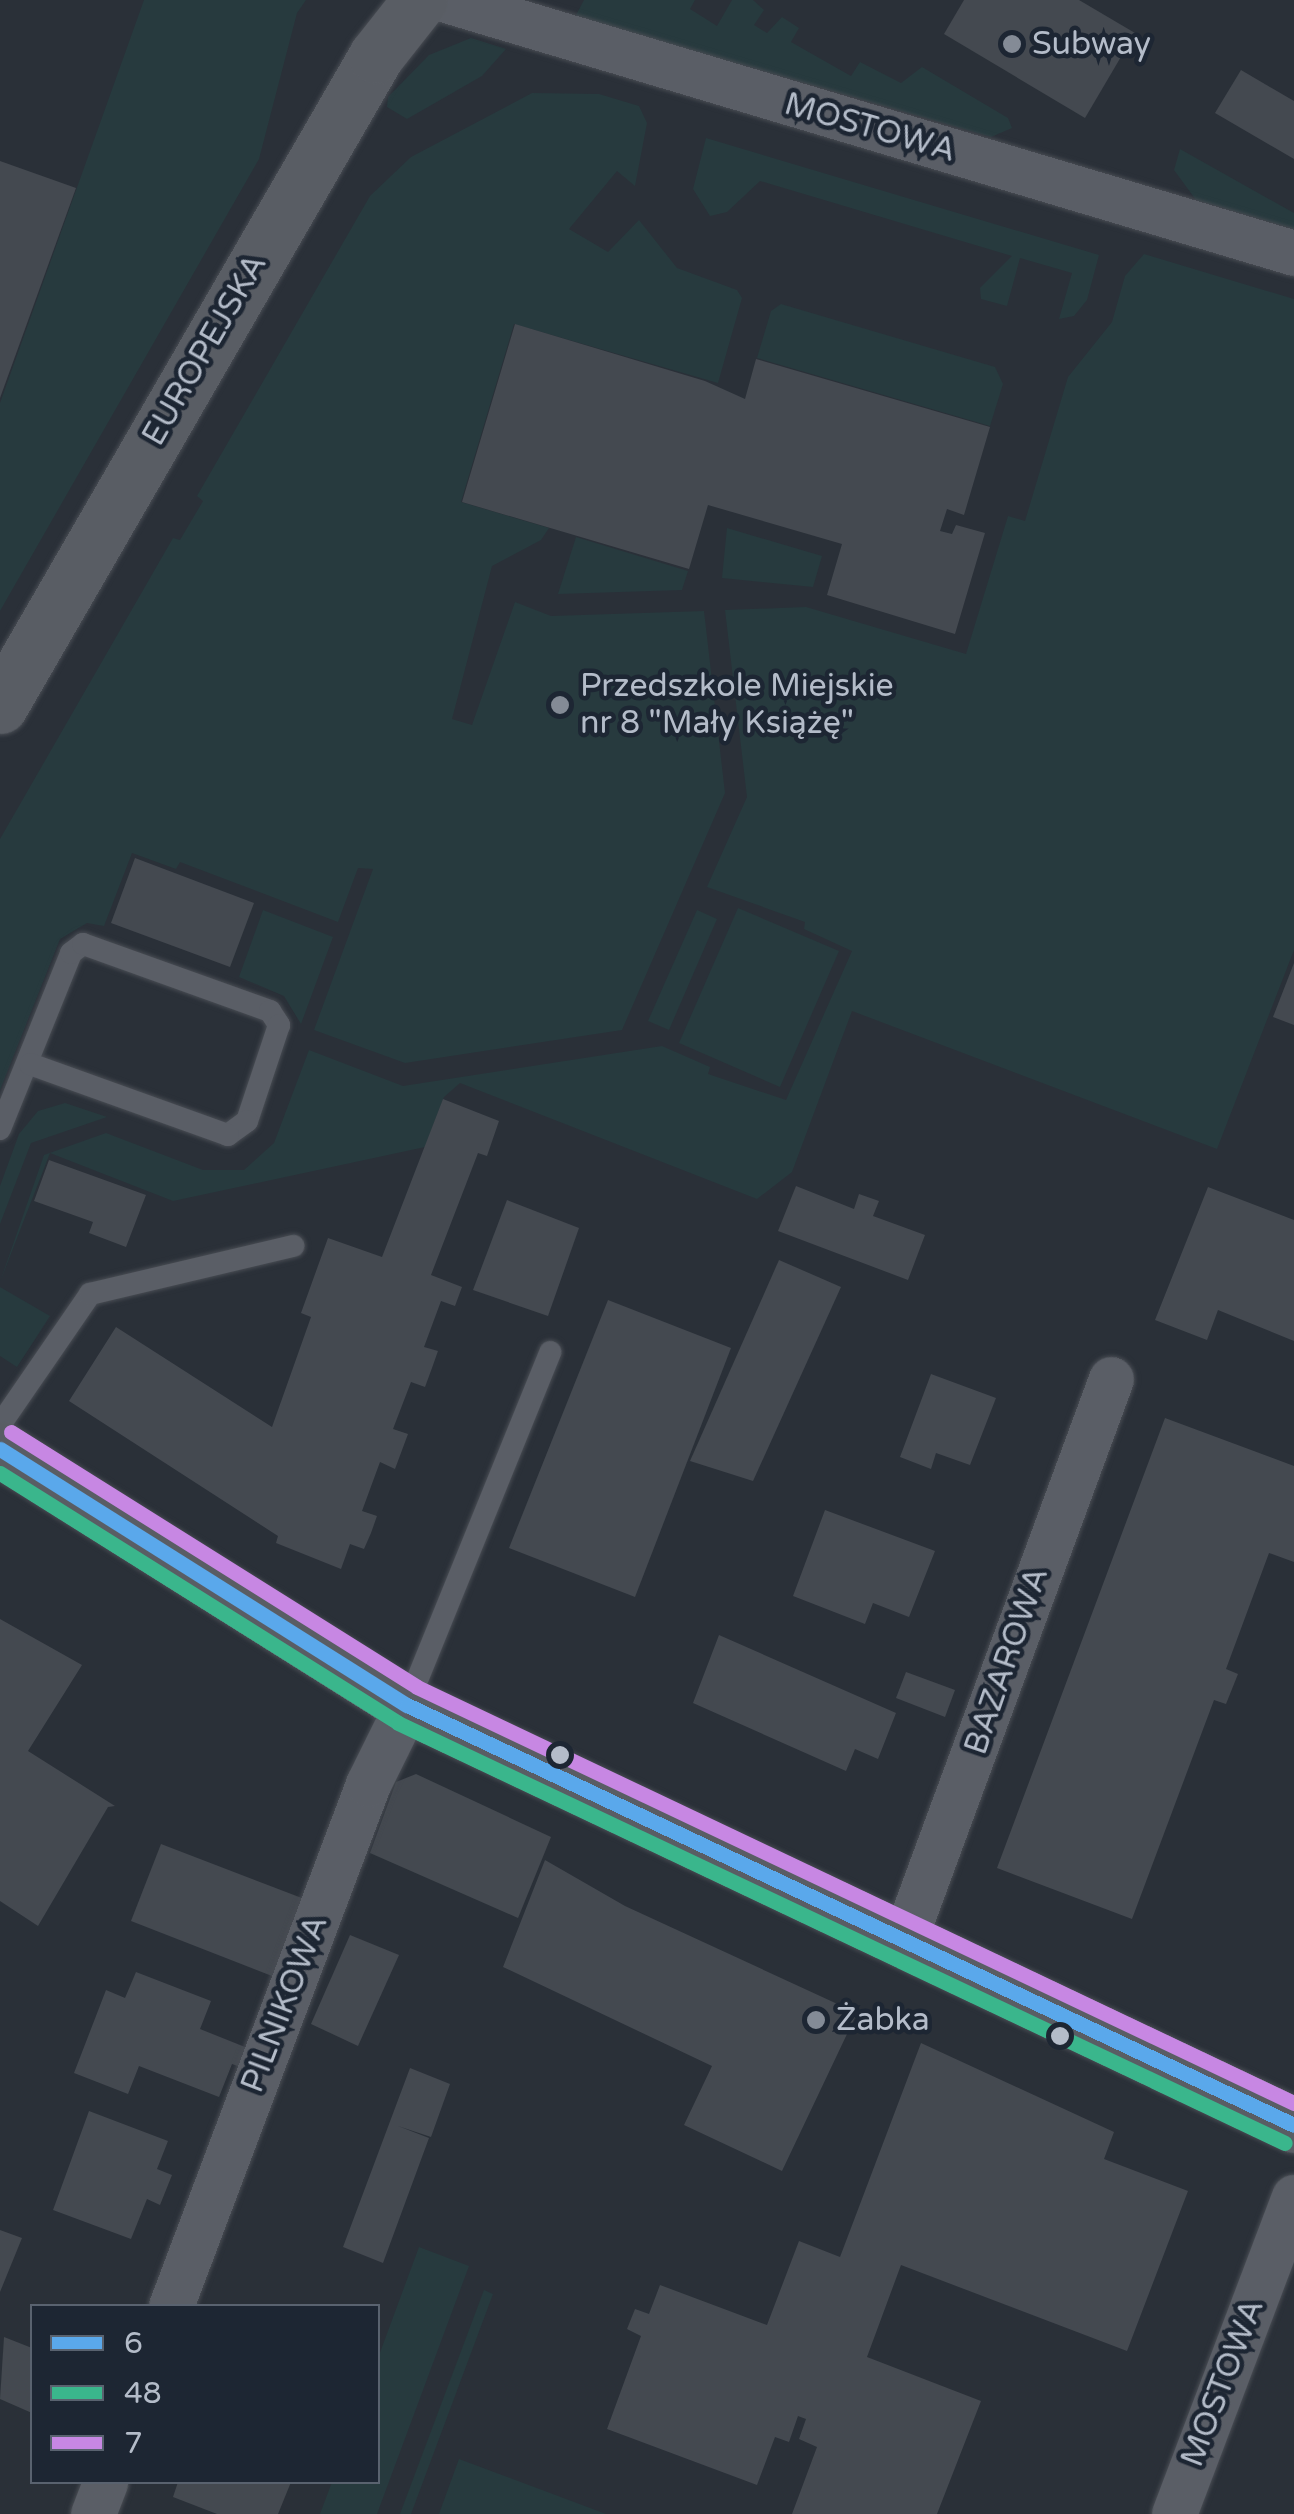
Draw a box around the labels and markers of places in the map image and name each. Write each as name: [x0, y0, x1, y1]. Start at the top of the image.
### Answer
place label: Subway: [1032, 25, 1151, 63]
marker: Subway: [1001, 33, 1023, 55]
place label: Przedszkole Miejskie nr 8 "Mały Książę": [580, 668, 894, 743]
marker: Przedszkole Miejskie nr 8 "Mały Książę": [549, 694, 571, 716]
unlabelled marker: [550, 1745, 570, 1765]
place label: Żabka: [836, 2001, 930, 2039]
marker: Żabka: [805, 2009, 827, 2031]
unlabelled marker: [1050, 2026, 1070, 2046]

